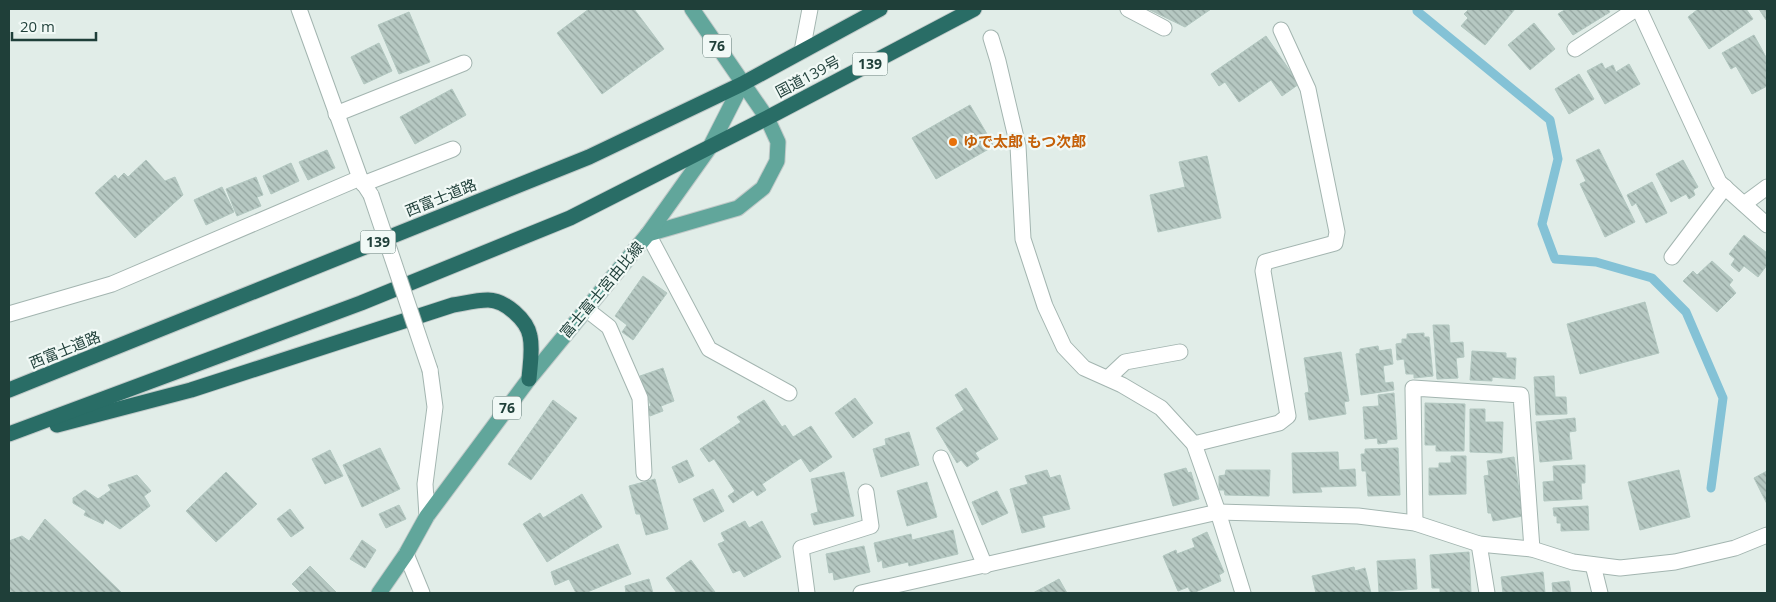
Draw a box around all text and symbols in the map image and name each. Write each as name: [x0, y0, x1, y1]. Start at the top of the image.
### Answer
scale bar: [12, 10, 96, 42]
text: 20 m: [20, 16, 55, 36]
road number: 76: [703, 34, 731, 58]
street label: 国道139号: [772, 51, 843, 102]
road number: 139: [852, 52, 888, 76]
place label: ゆで太郎 もつ次郎: [963, 131, 1086, 151]
marker: ゆで太郎 もつ次郎: [947, 136, 959, 148]
street label: 西富士道路: [402, 174, 479, 220]
road number: 139: [360, 230, 396, 253]
street label: 富士富士宮由比線: [555, 237, 647, 342]
street label: 西富士道路: [26, 326, 103, 372]
road number: 76: [493, 396, 521, 419]

